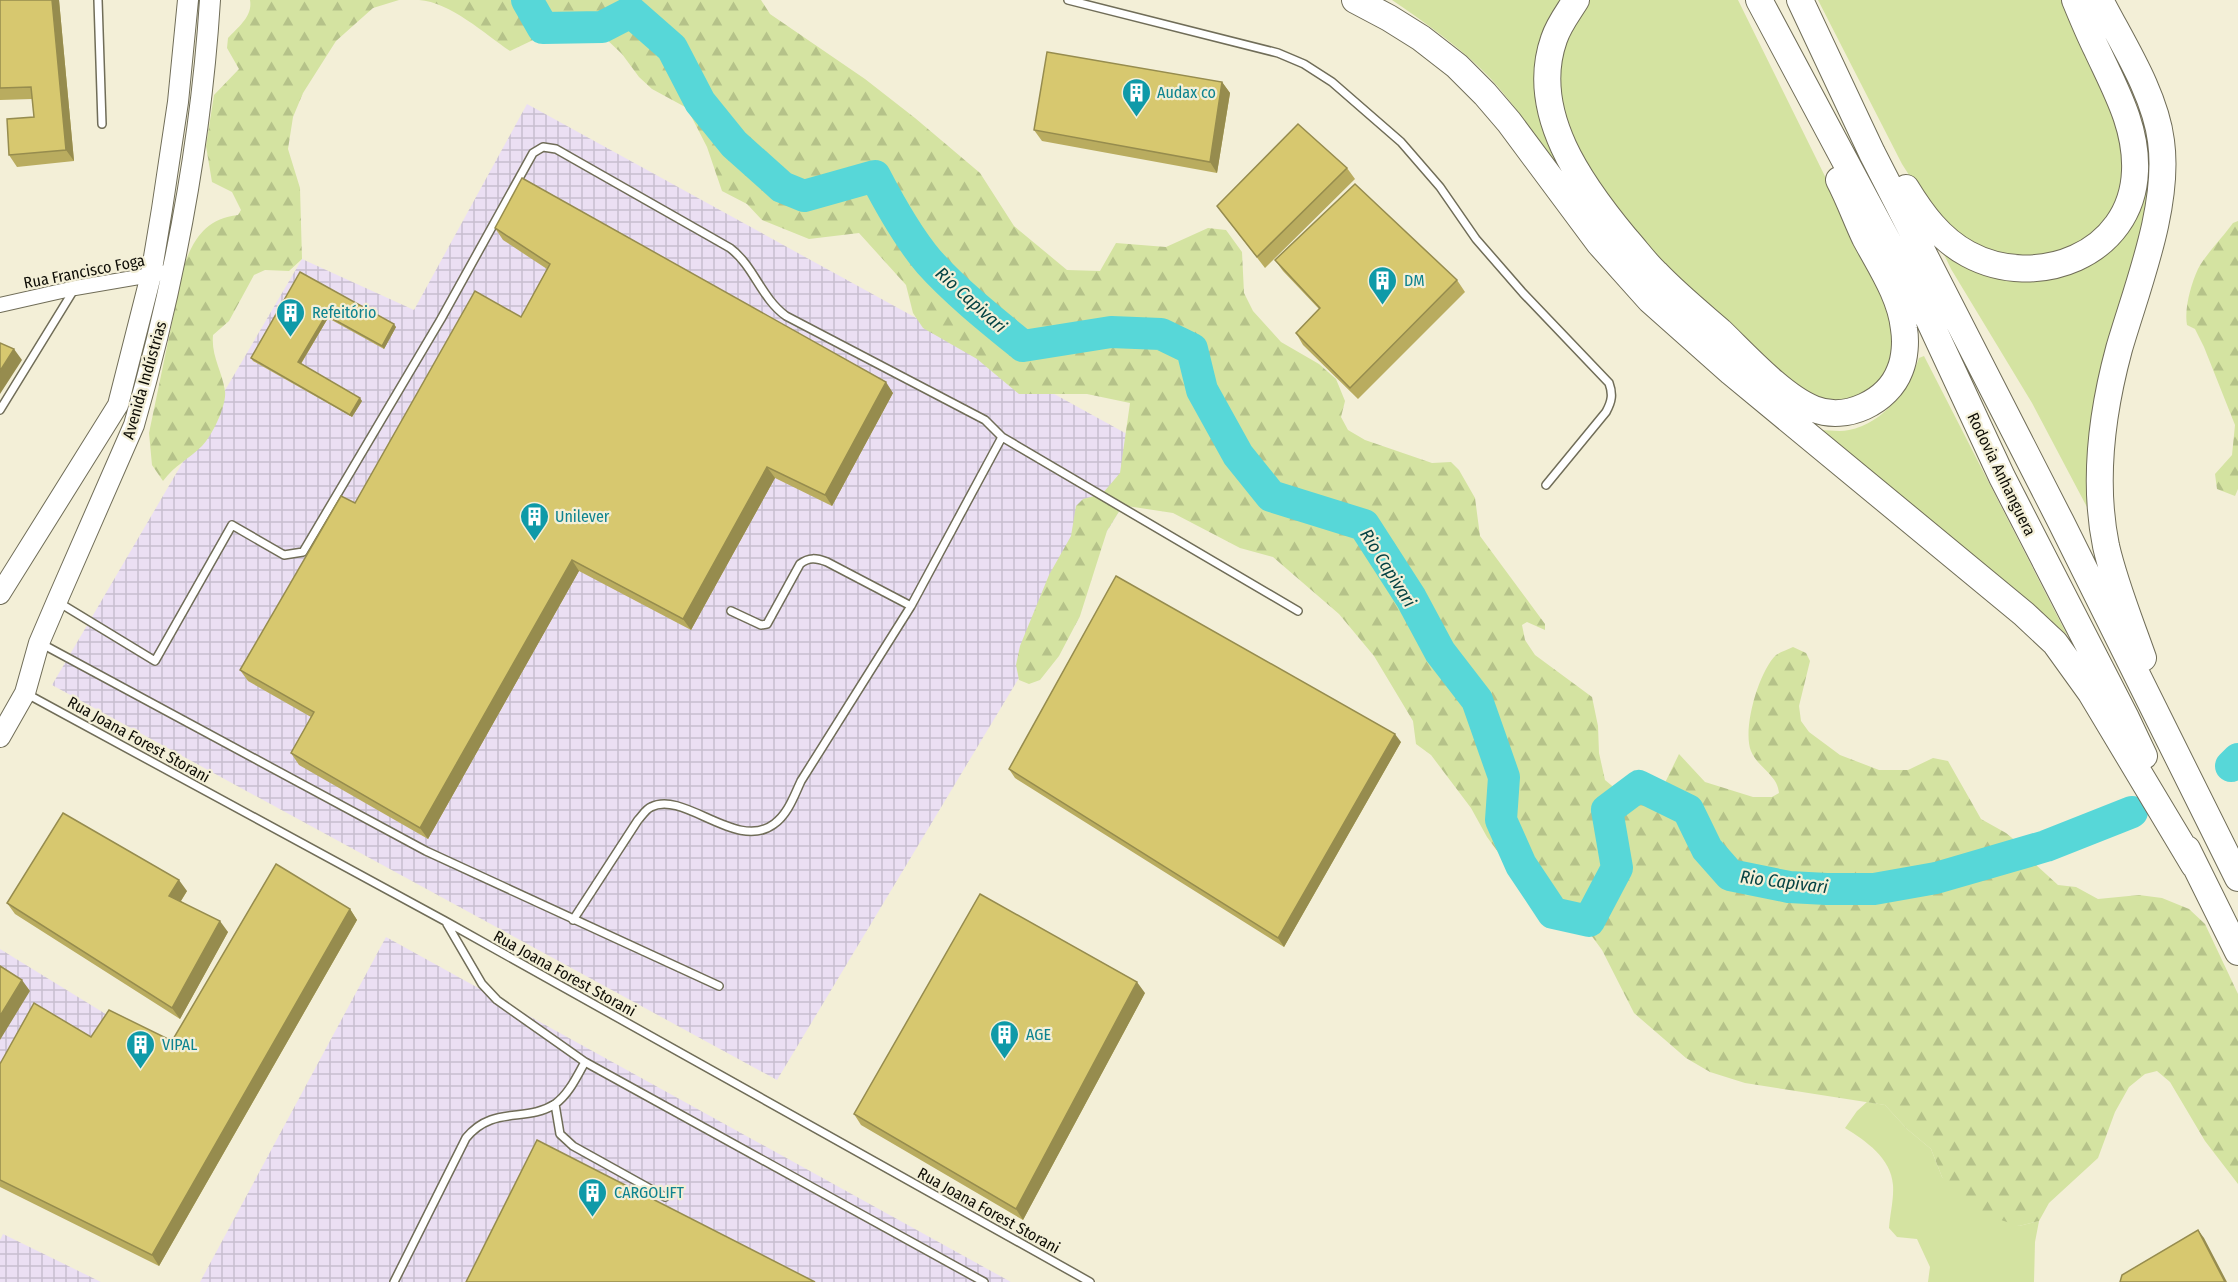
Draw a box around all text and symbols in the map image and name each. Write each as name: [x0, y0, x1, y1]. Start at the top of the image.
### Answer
building icon: Audax co: [1120, 76, 1152, 118]
place label: Audax co: [1157, 83, 1216, 102]
street label: Rua Francisco Foga: [22, 250, 146, 293]
water label: Rio Capivari: [931, 262, 1011, 338]
building icon: DM: [1367, 264, 1399, 306]
place label: DM: [1404, 271, 1425, 290]
building icon: Refeitório: [275, 296, 307, 338]
place label: Refeitório: [312, 303, 377, 322]
street label: Avenida Indústrias: [119, 319, 170, 441]
street label: Rodovia Anhanguera: [1963, 410, 2040, 539]
building icon: Unilever: [518, 500, 550, 542]
place label: Unilever: [555, 507, 610, 526]
water label: Rio Capivari: [1355, 525, 1421, 612]
street label: Rua Joana Forest Storani: [64, 692, 213, 786]
water label: Rio Capivari: [1739, 866, 1829, 898]
street label: Rua Joana Forest Storani: [490, 926, 639, 1020]
building icon: AGE: [989, 1018, 1021, 1060]
place label: AGE: [1026, 1025, 1051, 1044]
building icon: VIPAL: [125, 1028, 157, 1070]
place label: VIPAL: [162, 1035, 197, 1054]
street label: Rua Joana Forest Storani: [914, 1163, 1063, 1257]
building icon: CARGOLIFT: [577, 1176, 609, 1218]
place label: CARGOLIFT: [614, 1183, 685, 1202]

